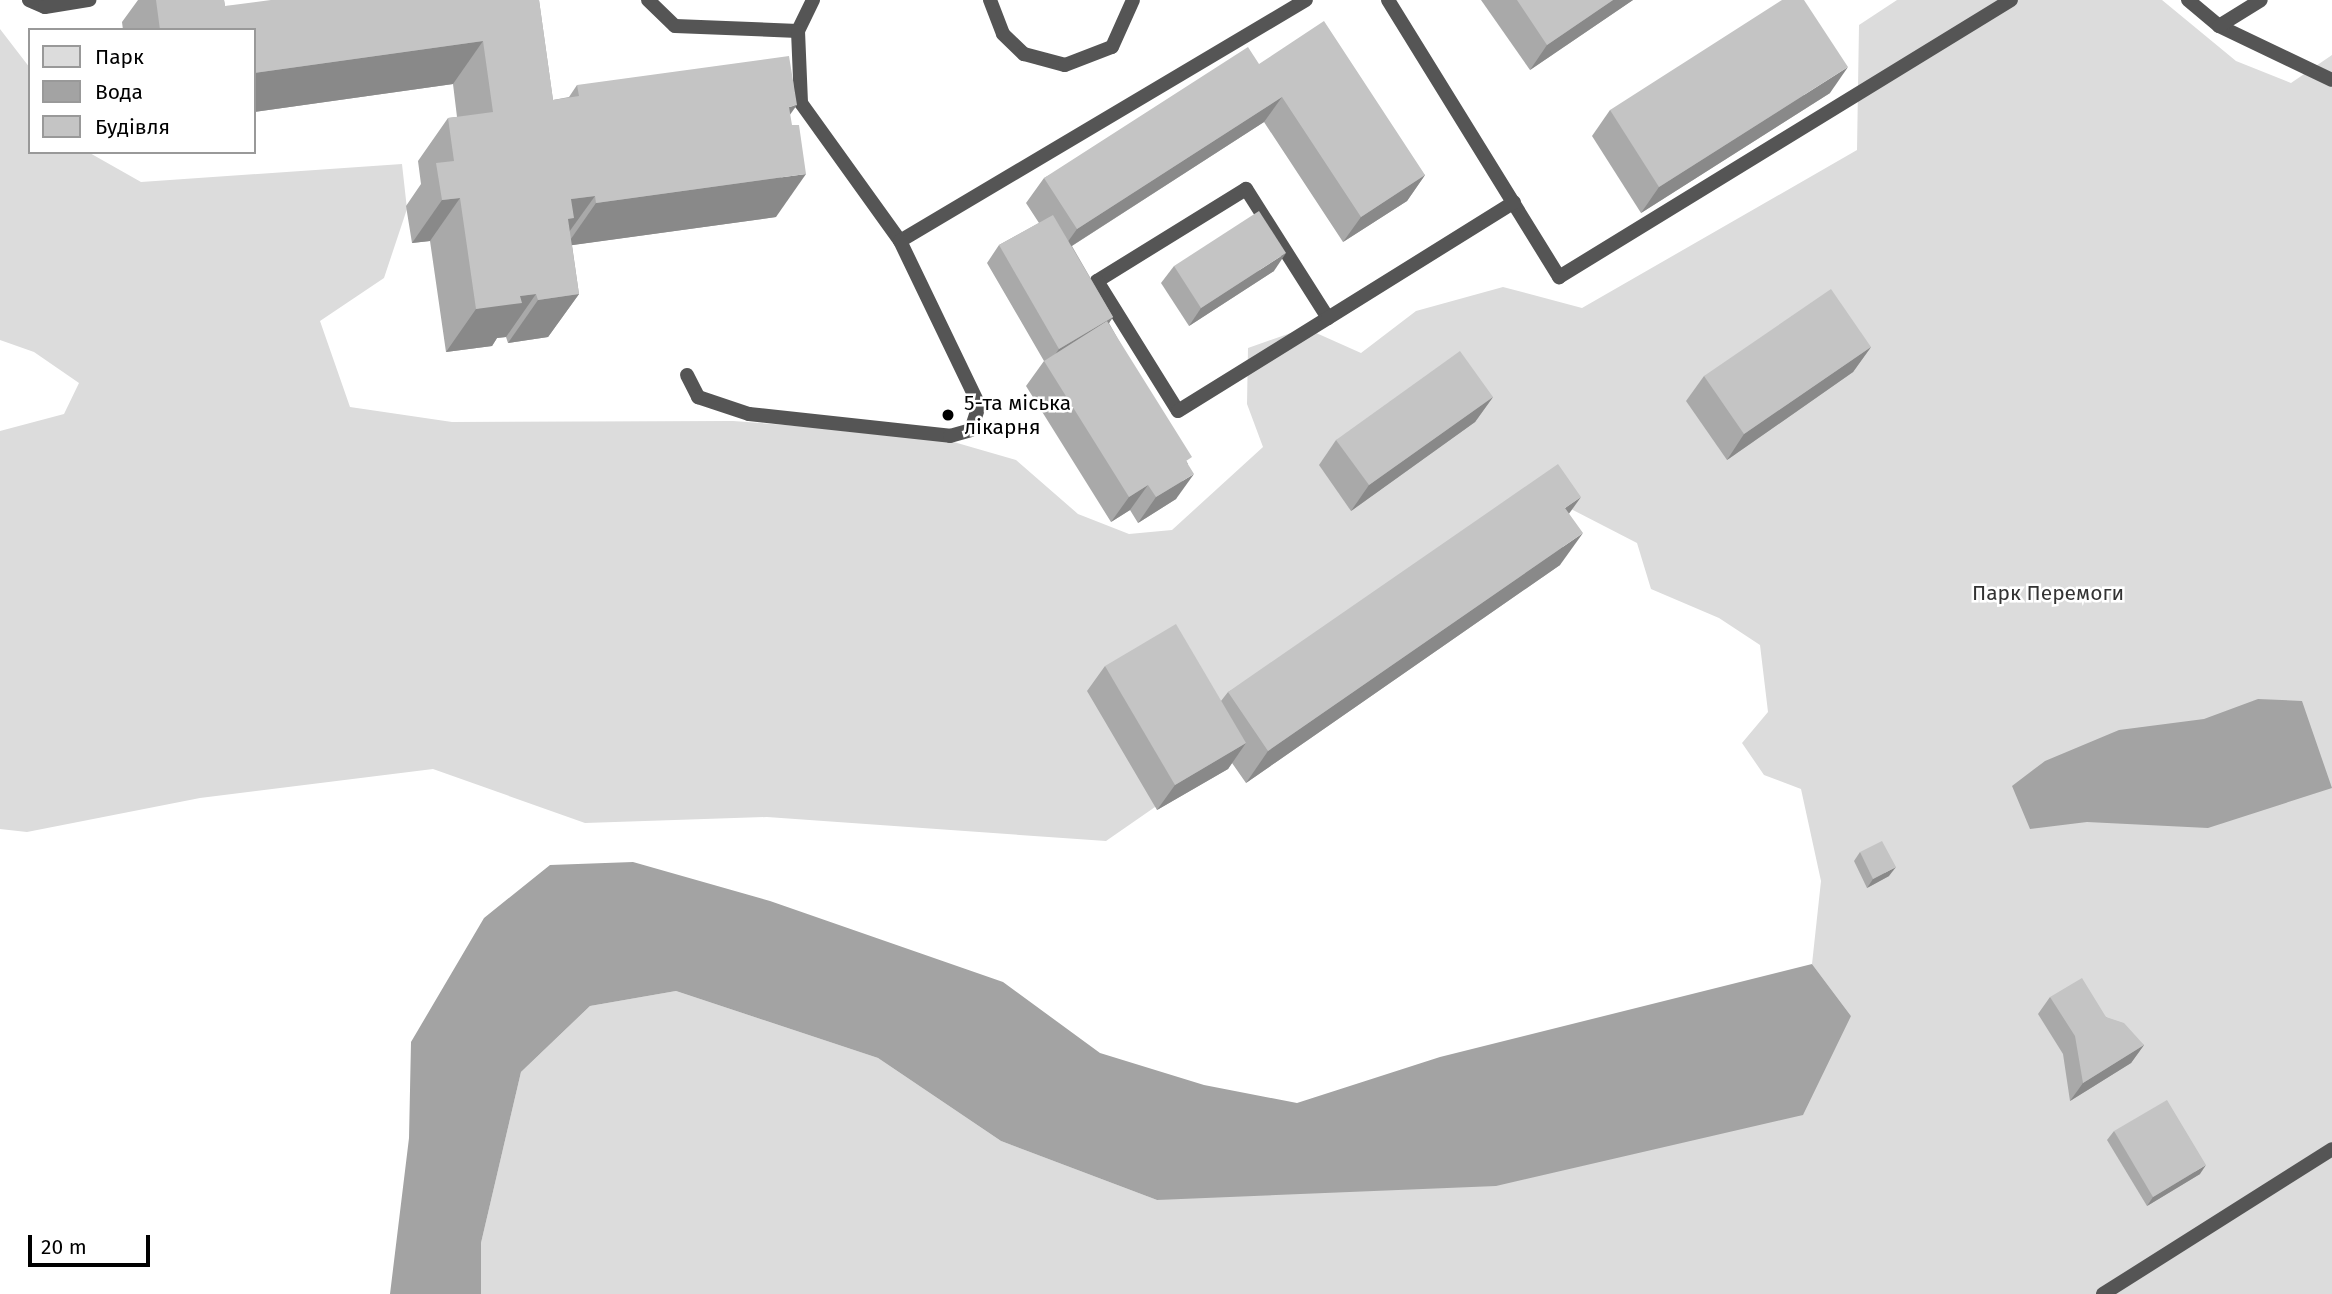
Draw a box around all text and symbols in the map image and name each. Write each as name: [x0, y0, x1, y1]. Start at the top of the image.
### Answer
legend: [28, 28, 256, 154]
text: Парк: [95, 44, 144, 70]
text: Вода: [95, 79, 143, 105]
text: Будівля: [95, 114, 170, 140]
place label: 5-та міська лікарня: [964, 390, 1071, 440]
marker: 5-та міська лікарня: [938, 405, 958, 425]
park label: Парк Перемоги: [1972, 580, 2124, 606]
scale bar: [32, 1220, 154, 1264]
text: 20 m: [41, 1234, 87, 1260]

